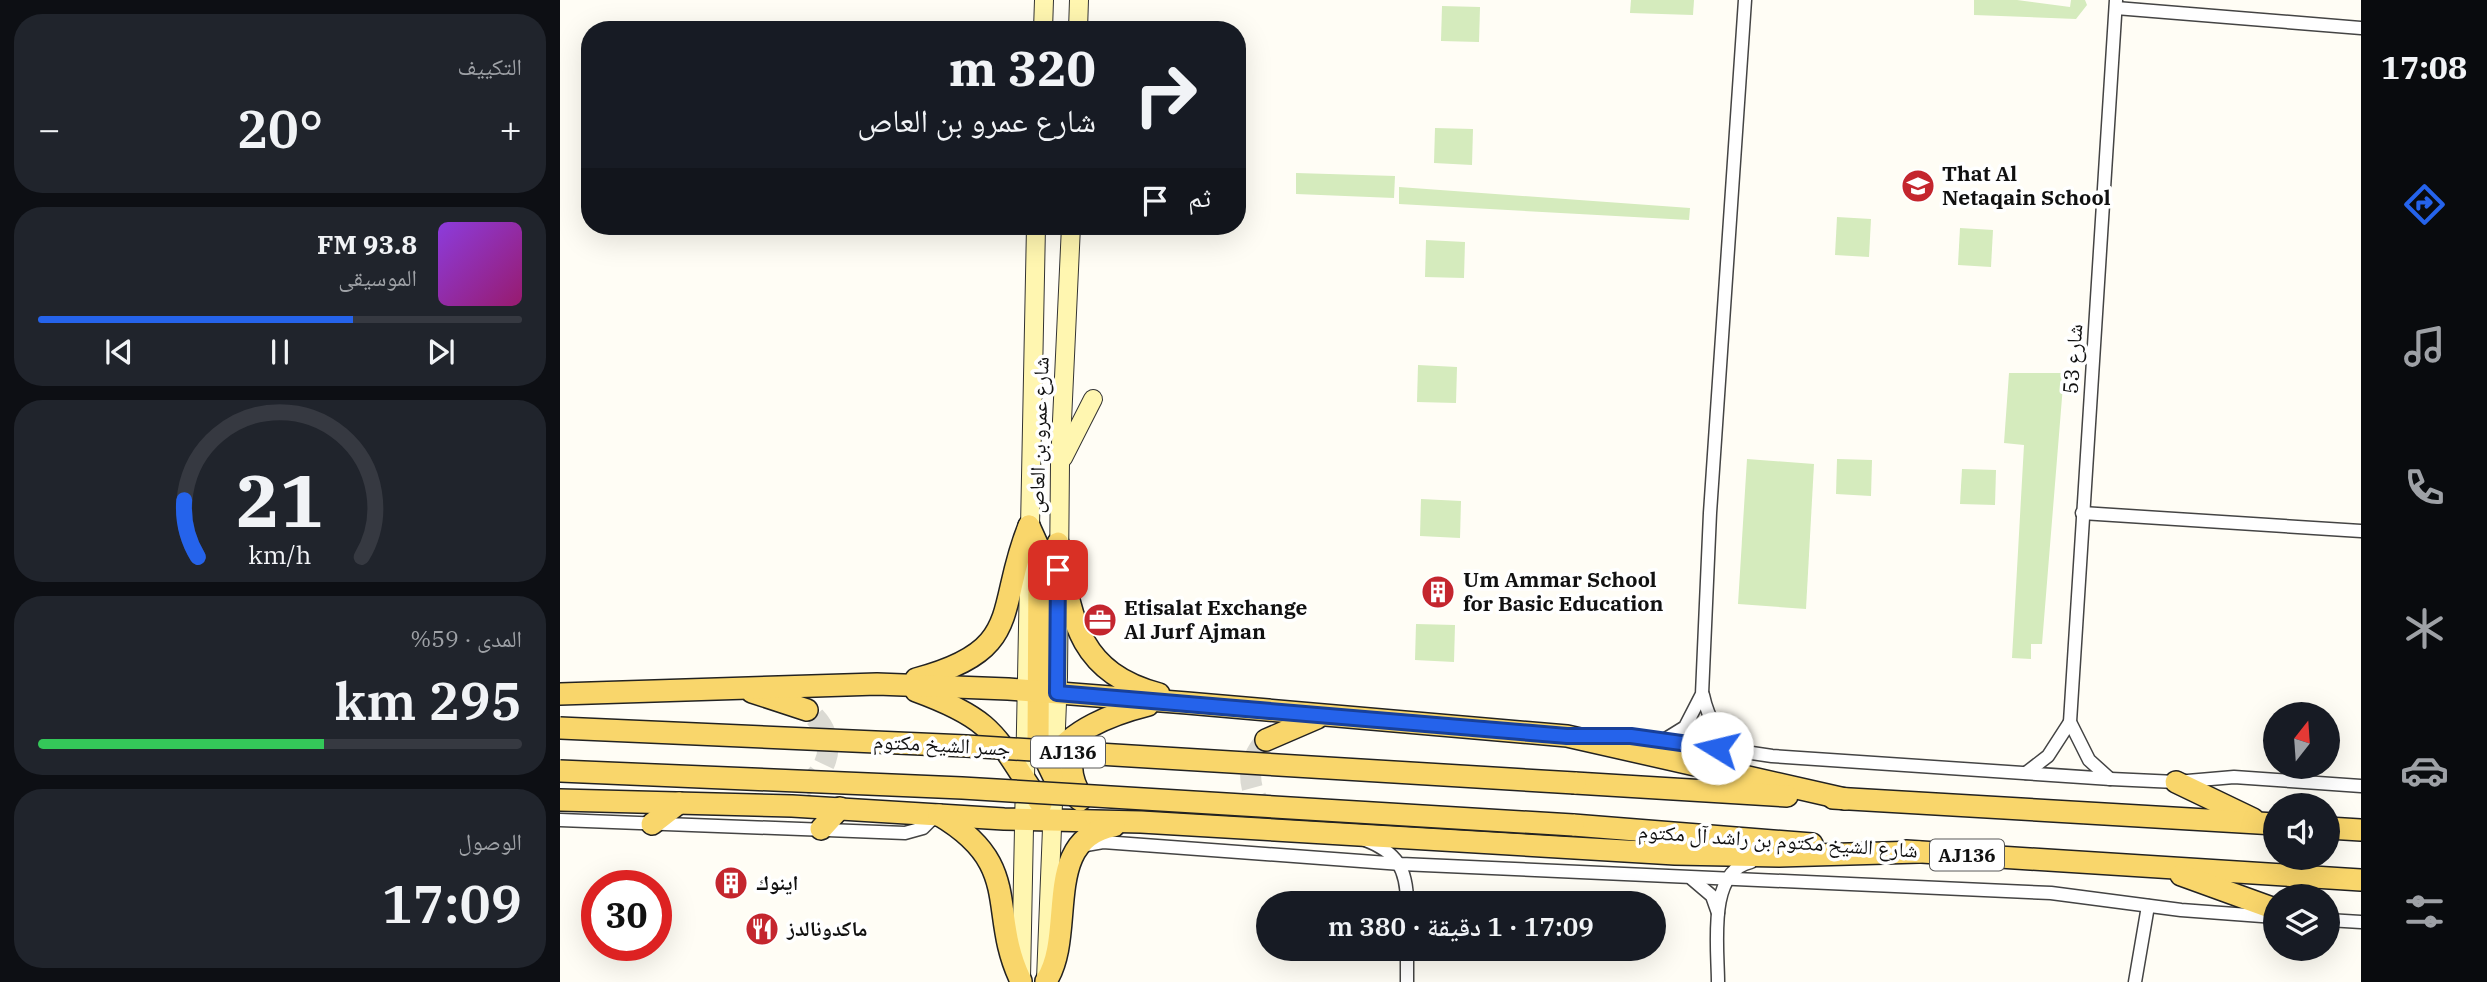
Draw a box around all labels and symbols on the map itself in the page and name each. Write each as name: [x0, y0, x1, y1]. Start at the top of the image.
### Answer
place label: That Al Netaqain School: [1942, 159, 2111, 211]
school or university icon: That Al Netaqain School: [1899, 167, 1937, 205]
street label: شارع 53: [2056, 323, 2088, 395]
street label: شارع عمرو بن العاص: [1021, 356, 1055, 514]
pin: [1028, 540, 1088, 600]
place label: Um Ammar School for Basic Education: [1463, 565, 1663, 617]
building icon: Um Ammar School for Basic Education: [1419, 573, 1457, 611]
place label: Etisalat Exchange Al Jurf Ajman: [1124, 593, 1307, 645]
office icon: Etisalat Exchange Al Jurf Ajman: [1081, 601, 1119, 639]
north arrow: [2263, 702, 2340, 779]
position arrow: [1680, 711, 1754, 785]
street label: جسر الشيخ مكتوم: [873, 726, 1011, 763]
road number: AJ136: [1031, 736, 1105, 768]
street label: شارع الشيخ مكتوم بن راشد آل مكتوم: [1637, 816, 1919, 865]
road number: AJ136: [1930, 840, 2004, 870]
building icon: اينوك: [712, 864, 750, 902]
place label: اينوك: [756, 868, 799, 896]
speed limit sign: 30: [581, 870, 672, 961]
restaurant icon: ماكدونالدز: [743, 910, 781, 948]
place label: ماكدونالدز: [786, 914, 867, 942]

